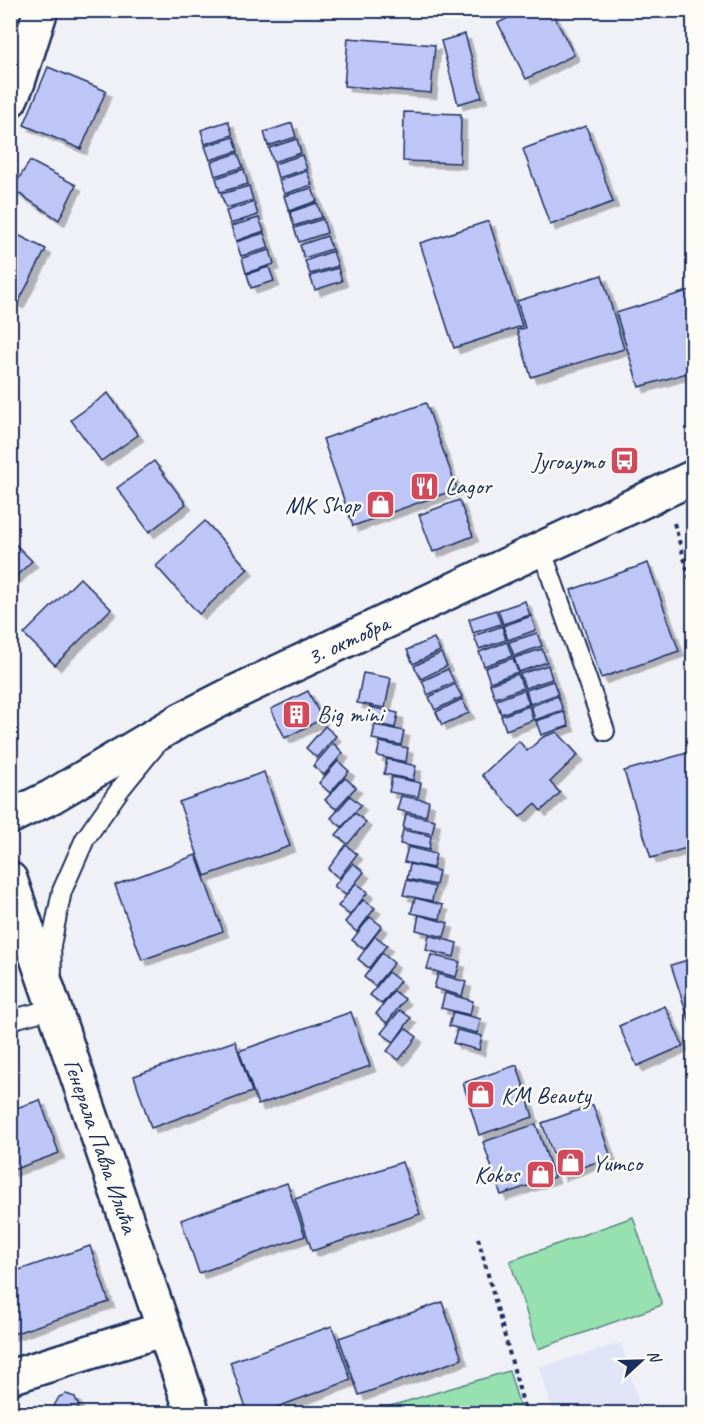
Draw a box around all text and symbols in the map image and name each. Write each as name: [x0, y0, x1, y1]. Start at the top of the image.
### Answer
bus stop icon: Југоауто: [609, 445, 641, 477]
place label: Југоауто: [531, 446, 607, 476]
restaurant icon: Lagor: [408, 470, 440, 502]
place label: Lagor: [445, 471, 494, 501]
shop icon: MK Shop: [365, 489, 397, 521]
place label: MK Shop: [285, 490, 362, 520]
street label: 3. октобра: [302, 607, 396, 672]
building icon: Big mini: [280, 698, 312, 730]
place label: Big mini: [317, 699, 387, 729]
street label: Генерала Павла Илића: [57, 1055, 145, 1239]
shop icon: KM Beauty: [464, 1079, 496, 1111]
place label: KM Beauty: [501, 1080, 593, 1110]
shop icon: Yumco: [555, 1147, 587, 1179]
place label: Yumco: [592, 1148, 644, 1178]
shop icon: Kokos: [524, 1158, 556, 1190]
place label: Kokos: [474, 1159, 521, 1189]
north arrow: [611, 1331, 671, 1391]
text: N: [643, 1347, 666, 1367]

